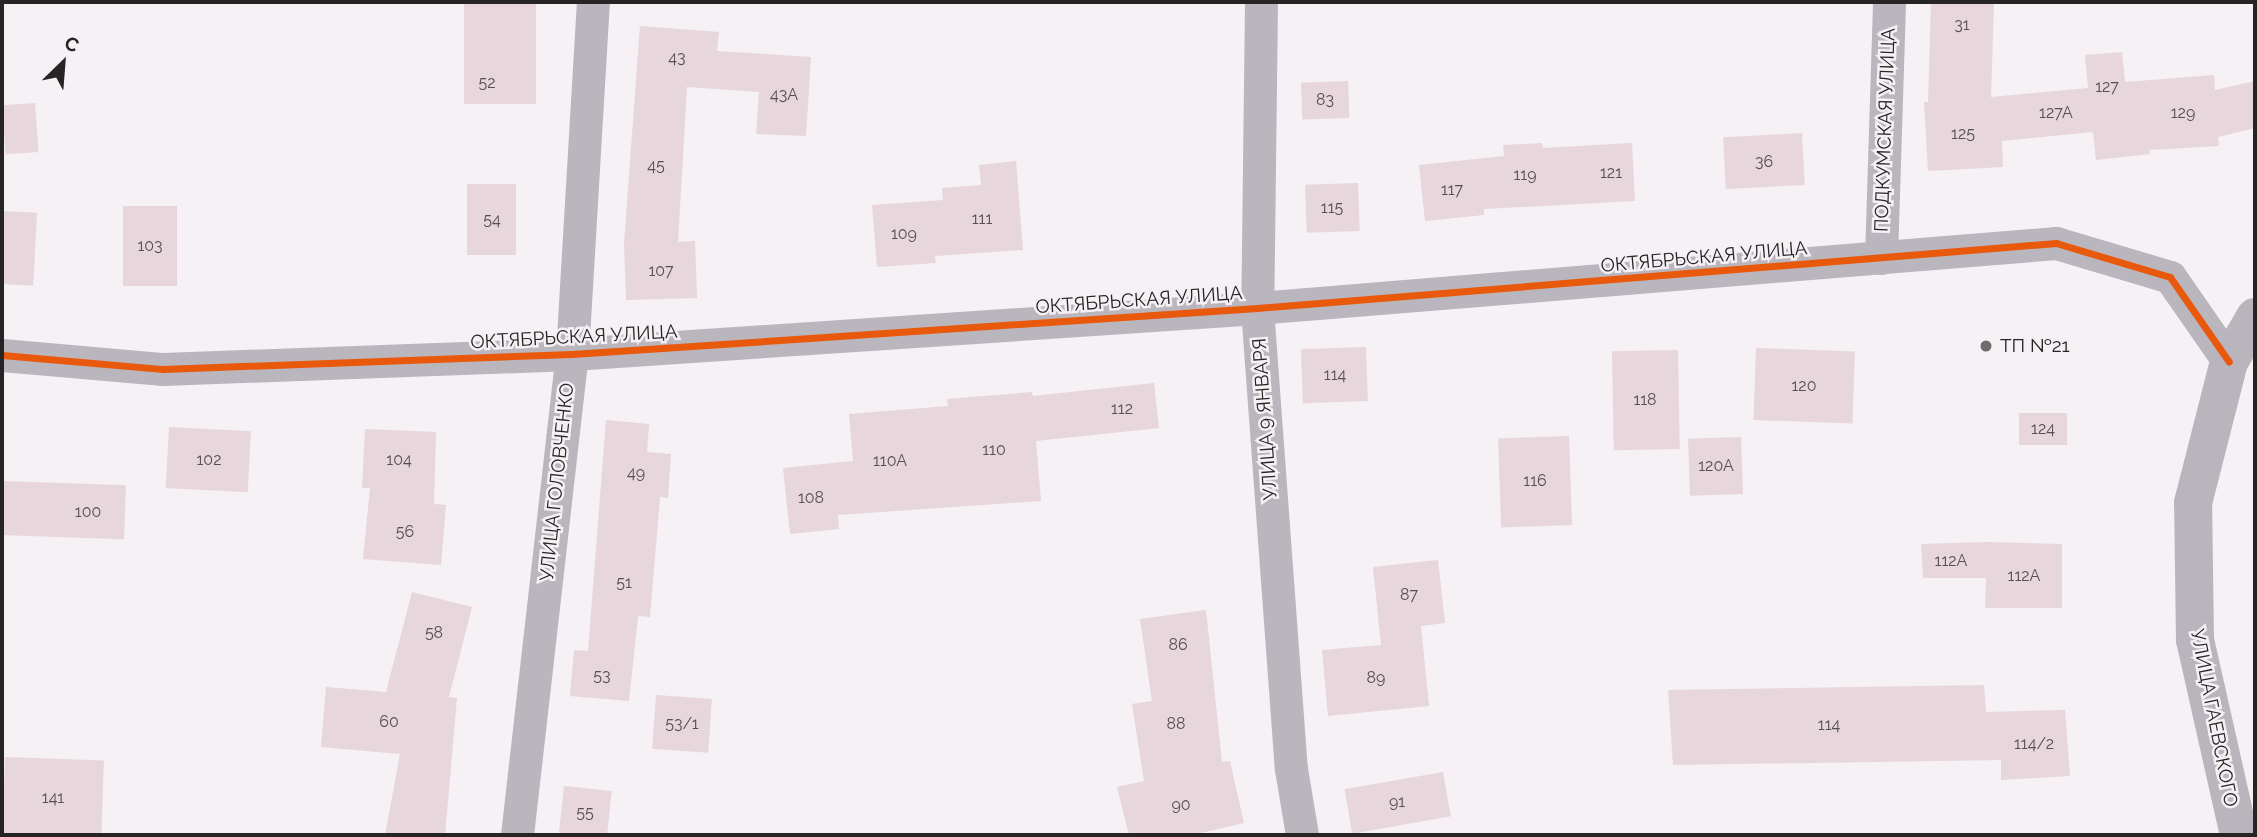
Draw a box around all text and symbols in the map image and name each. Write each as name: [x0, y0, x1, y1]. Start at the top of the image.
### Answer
house number: 31: [1954, 15, 1970, 35]
north arrow: [28, 28, 98, 98]
street label: ПОДКУМСКАЯ УЛИЦА: [1870, 28, 1900, 232]
text: С: [61, 31, 82, 57]
house number: 43: [668, 48, 686, 68]
house number: 52: [478, 73, 496, 93]
house number: 127: [2095, 77, 2119, 97]
house number: 43А: [770, 85, 798, 105]
house number: 83: [1316, 90, 1334, 110]
house number: 127А: [2039, 103, 2073, 123]
house number: 129: [2171, 103, 2195, 123]
house number: 125: [1951, 124, 1975, 144]
house number: 36: [1755, 152, 1773, 172]
house number: 45: [647, 156, 665, 176]
house number: 121: [1600, 163, 1622, 183]
house number: 119: [1513, 165, 1537, 185]
house number: 117: [1441, 180, 1463, 200]
house number: 115: [1321, 198, 1343, 218]
house number: 111: [972, 209, 992, 229]
house number: 54: [483, 210, 501, 230]
house number: 109: [891, 224, 917, 244]
house number: 103: [137, 236, 163, 256]
street label: ОКТЯБРЬСКАЯ УЛИЦА: [1600, 237, 1808, 277]
house number: 107: [648, 261, 674, 281]
street label: ОКТЯБРЬСКАЯ УЛИЦА: [1035, 281, 1243, 319]
street label: ОКТЯБРЬСКАЯ УЛИЦА: [470, 320, 678, 354]
place label: ТП №21: [2000, 335, 2070, 357]
street label: УЛИЦА 9 ЯНВАРЯ: [1248, 337, 1282, 501]
marker: ТП №21: [1978, 338, 1994, 354]
house number: 114: [1324, 365, 1346, 385]
house number: 120: [1792, 376, 1816, 396]
street label: УЛИЦА ГОЛОВЧЕНКО: [535, 381, 579, 583]
house number: 118: [1633, 390, 1657, 410]
house number: 112: [1111, 399, 1133, 419]
house number: 124: [2031, 419, 2055, 439]
house number: 110: [982, 440, 1006, 460]
house number: 102: [197, 450, 221, 470]
house number: 104: [386, 450, 412, 470]
house number: 110А: [873, 451, 907, 471]
house number: 120А: [1698, 456, 1734, 476]
house number: 49: [627, 463, 645, 483]
house number: 116: [1523, 471, 1547, 491]
house number: 108: [798, 488, 824, 508]
house number: 100: [75, 502, 101, 522]
house number: 56: [396, 522, 414, 542]
house number: 112А: [1935, 551, 1967, 571]
house number: 112А: [2008, 566, 2040, 586]
house number: 51: [616, 573, 632, 593]
house number: 87: [1400, 585, 1418, 605]
house number: 58: [425, 623, 443, 643]
street label: УЛИЦА ГАЕВСКОГО: [2186, 627, 2242, 809]
house number: 86: [1168, 635, 1188, 655]
house number: 53: [593, 666, 611, 686]
house number: 89: [1367, 668, 1385, 688]
house number: 60: [379, 712, 399, 732]
house number: 53/1: [665, 714, 699, 734]
house number: 88: [1167, 714, 1185, 734]
house number: 114: [1818, 715, 1840, 735]
house number: 114/2: [2014, 734, 2054, 754]
house number: 141: [42, 788, 64, 808]
house number: 91: [1389, 792, 1405, 812]
house number: 90: [1171, 795, 1191, 815]
house number: 55: [576, 803, 594, 823]

